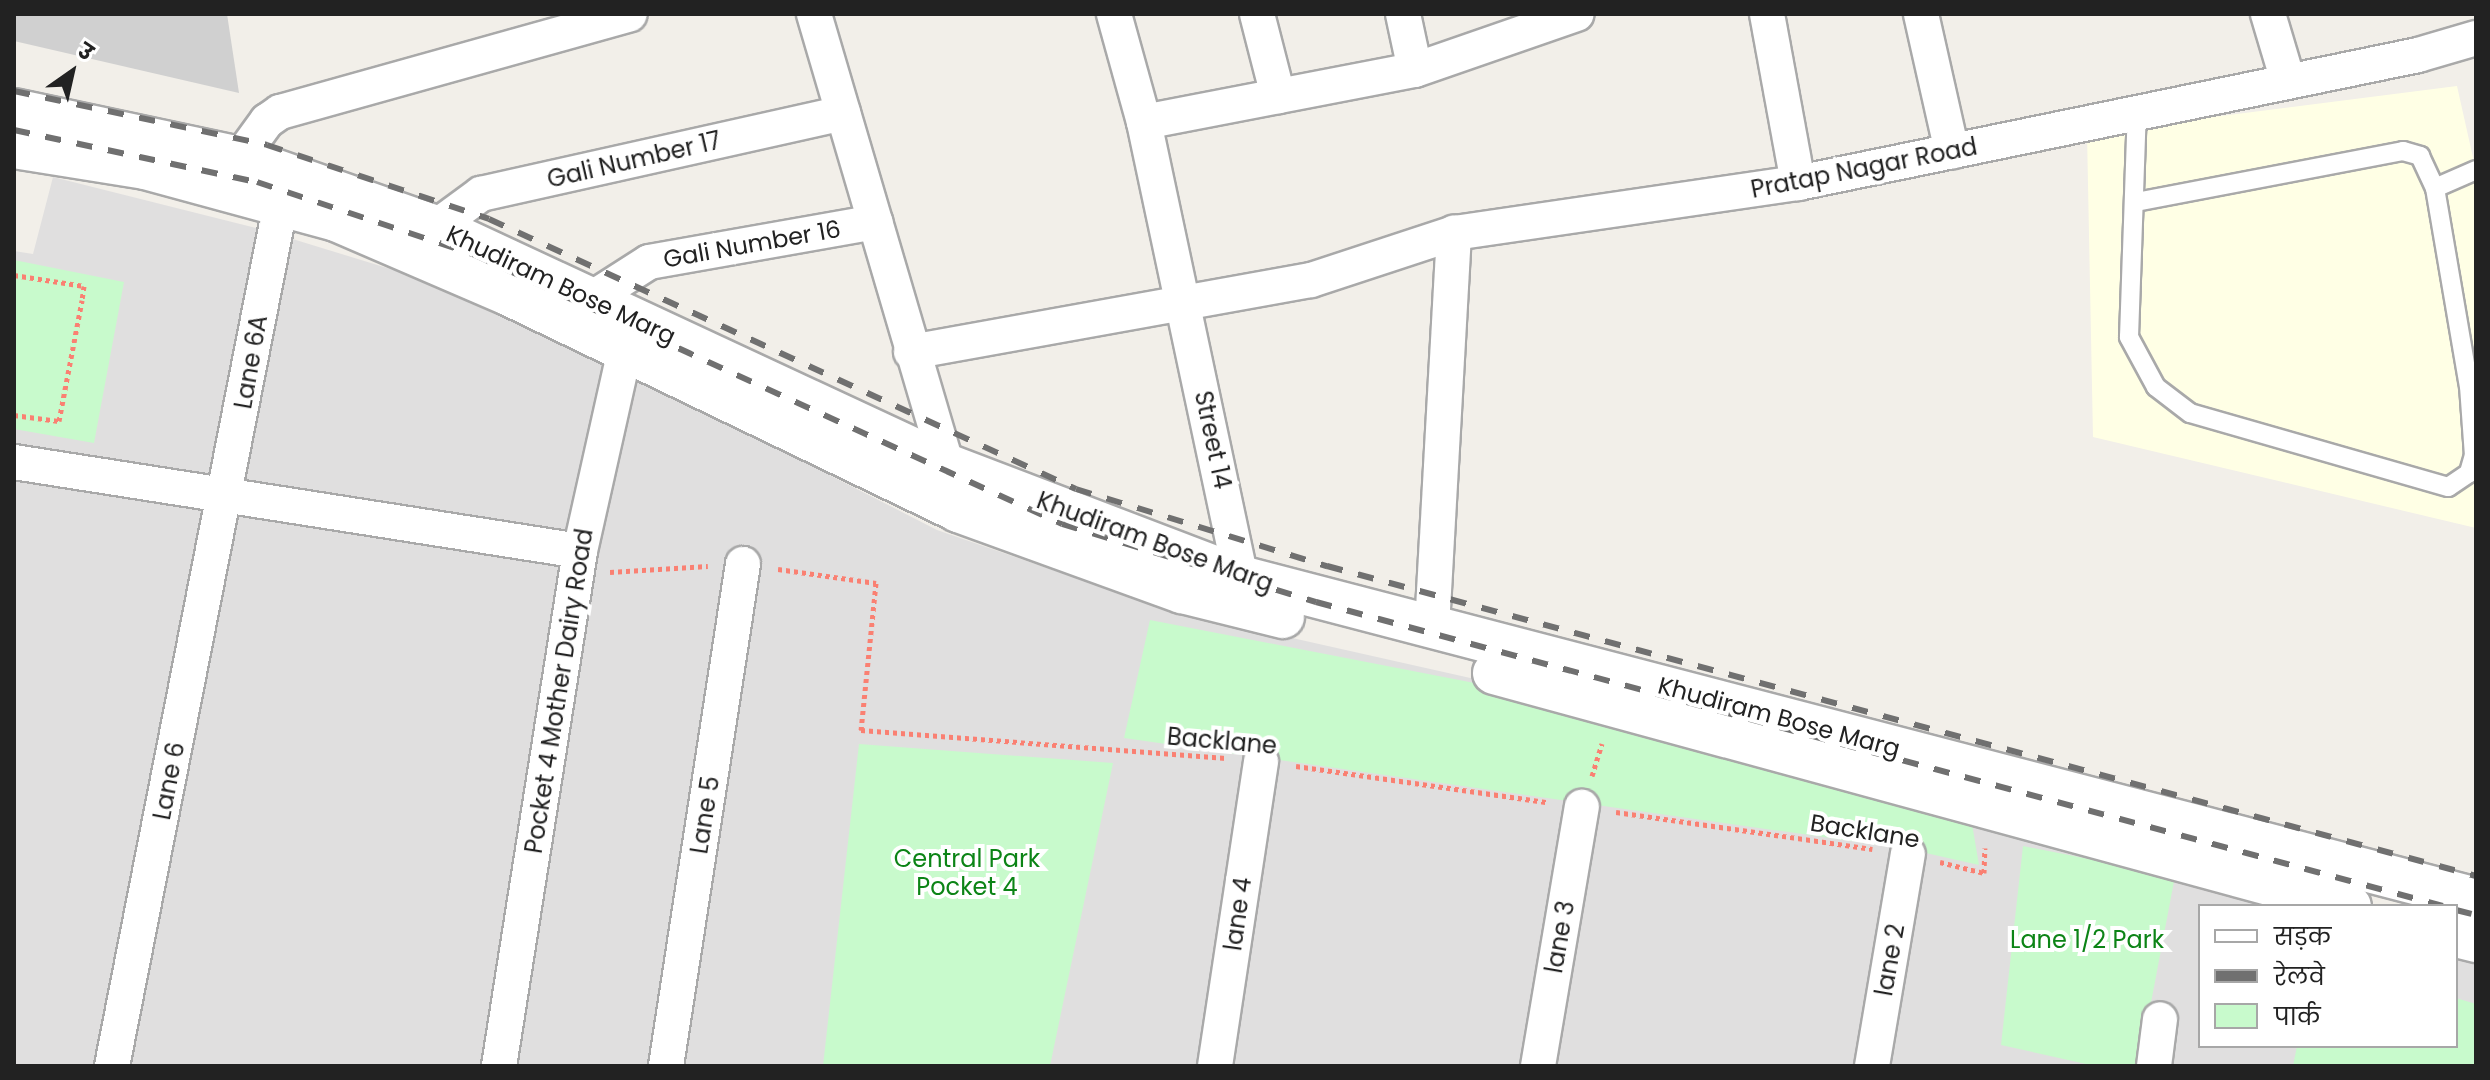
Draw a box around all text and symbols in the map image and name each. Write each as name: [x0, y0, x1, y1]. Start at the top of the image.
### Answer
north arrow: [32, 32, 112, 112]
text: उ: [72, 35, 100, 68]
street label: Gali Number 17: [544, 126, 724, 194]
street label: Pratap Nagar Road: [1748, 132, 1980, 204]
street label: Gali Number 16: [661, 214, 843, 274]
street label: Khudiram Bose Marg: [442, 219, 680, 351]
street label: Lane 6A: [229, 313, 273, 411]
street label: Street 14: [1189, 388, 1237, 492]
street label: Khudiram Bose Marg: [1033, 486, 1277, 598]
street label: Pocket 4 Mother Dairy Road: [519, 527, 599, 855]
street label: Khudiram Bose Marg: [1655, 671, 1903, 763]
street label: Backlane: [1166, 722, 1278, 760]
street label: Lane 6: [147, 740, 191, 822]
street label: Lane 5: [685, 774, 725, 856]
street label: Backlane: [1808, 808, 1922, 854]
park label: Central Park Pocket 4: [894, 845, 1040, 901]
street label: lane 4: [1219, 875, 1257, 953]
street label: lane 3: [1539, 899, 1581, 975]
legend: [2198, 904, 2458, 1048]
text: सड़क: [2274, 920, 2331, 953]
street label: lane 2: [1870, 922, 1910, 998]
park label: Lane 1/2 Park: [2010, 926, 2164, 954]
text: रेलवे: [2274, 960, 2325, 993]
text: पार्क: [2274, 1000, 2321, 1033]

